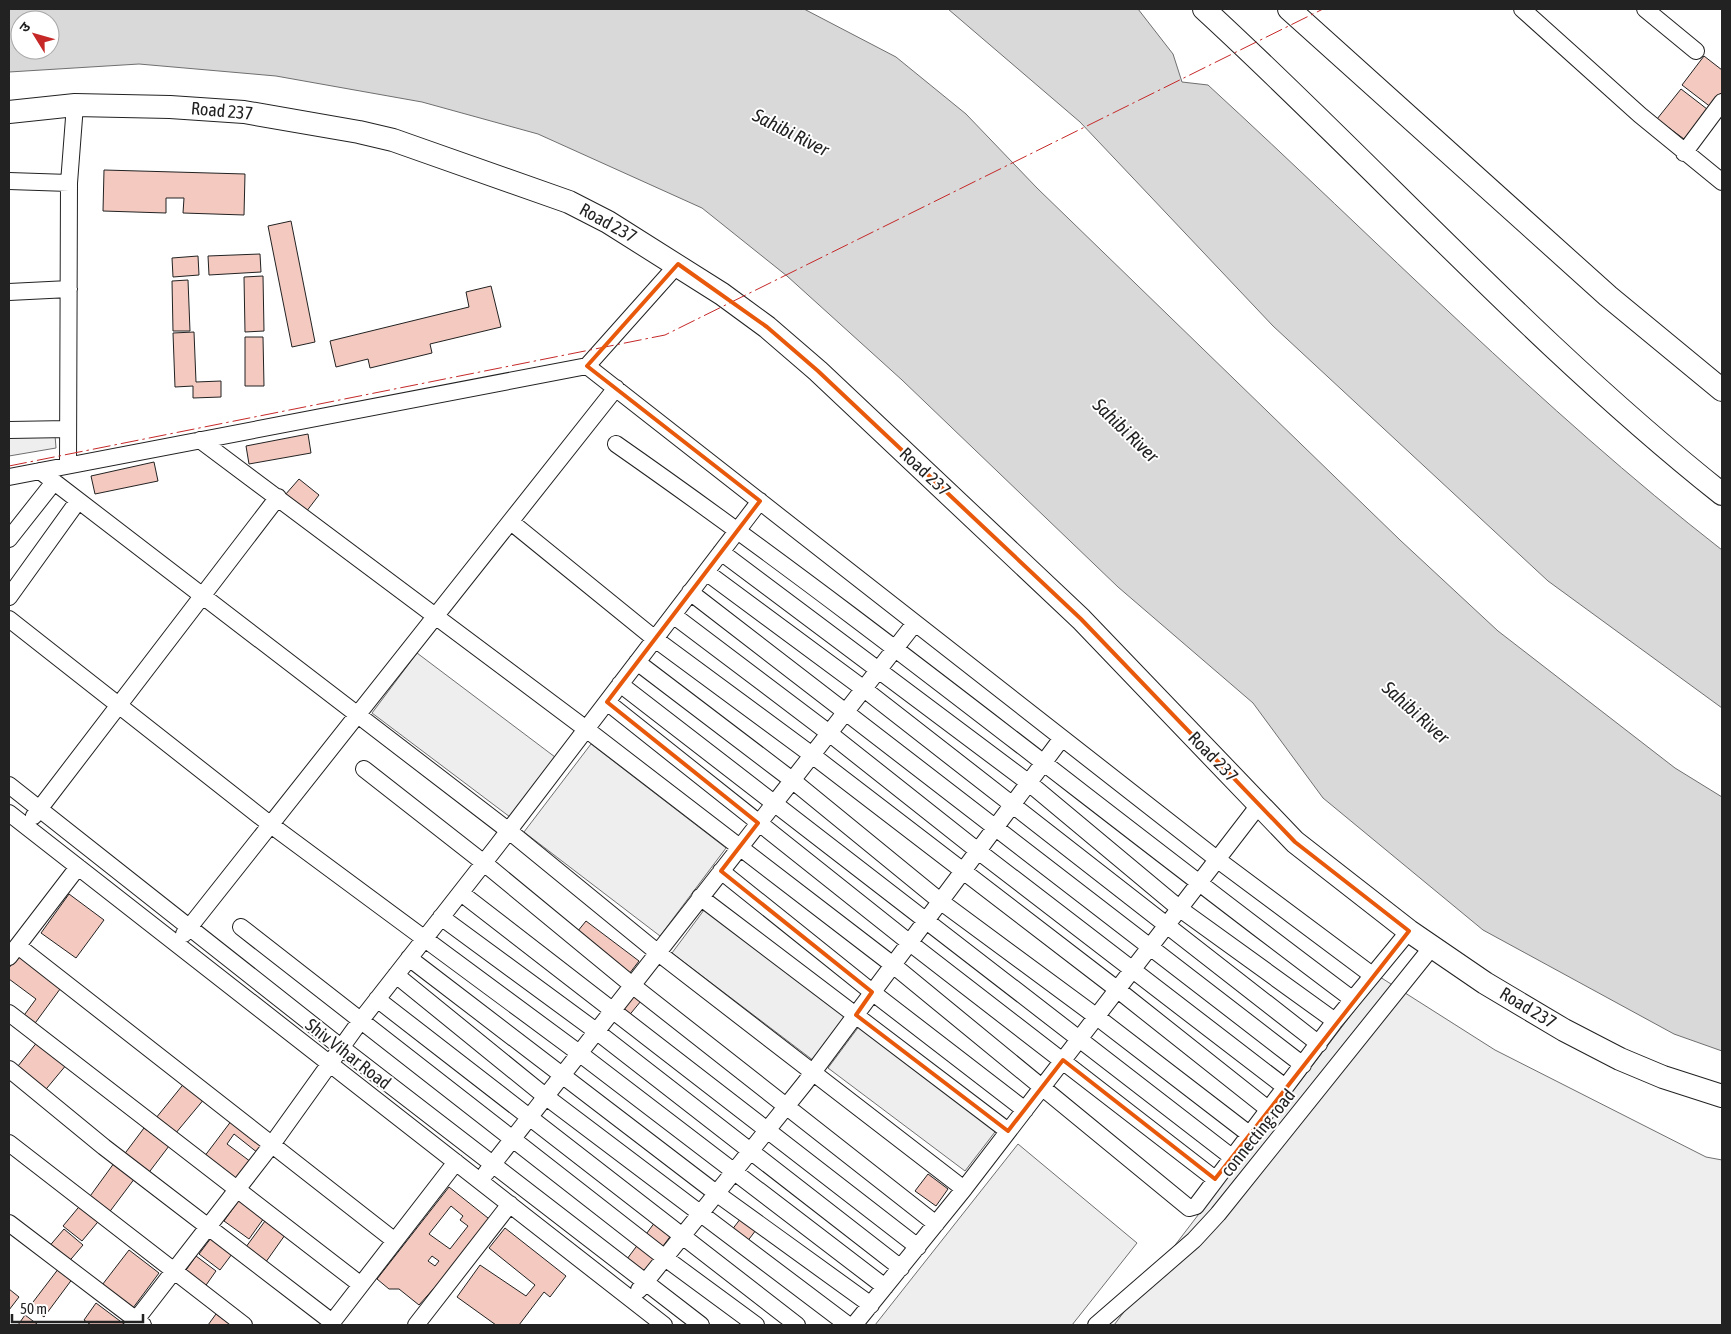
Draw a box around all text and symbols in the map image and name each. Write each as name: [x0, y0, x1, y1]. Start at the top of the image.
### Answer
north arrow: [10, 10, 60, 60]
text: उ: [16, 18, 34, 35]
street label: Road 237: [190, 97, 254, 124]
water label: Sahibi River: [749, 103, 834, 161]
street label: Road 237: [576, 198, 641, 247]
water label: Sahibi River: [1088, 393, 1164, 467]
street label: Road 237: [895, 443, 955, 501]
water label: Sahibi River: [1377, 676, 1455, 749]
street label: Road 237: [1184, 727, 1243, 786]
street label: Road 237: [1496, 983, 1560, 1033]
street label: Shiv Vihar Road: [301, 1014, 395, 1093]
street label: connecting road: [1216, 1085, 1299, 1181]
scale bar: [12, 1292, 144, 1324]
text: 50 m: [20, 1300, 47, 1317]

